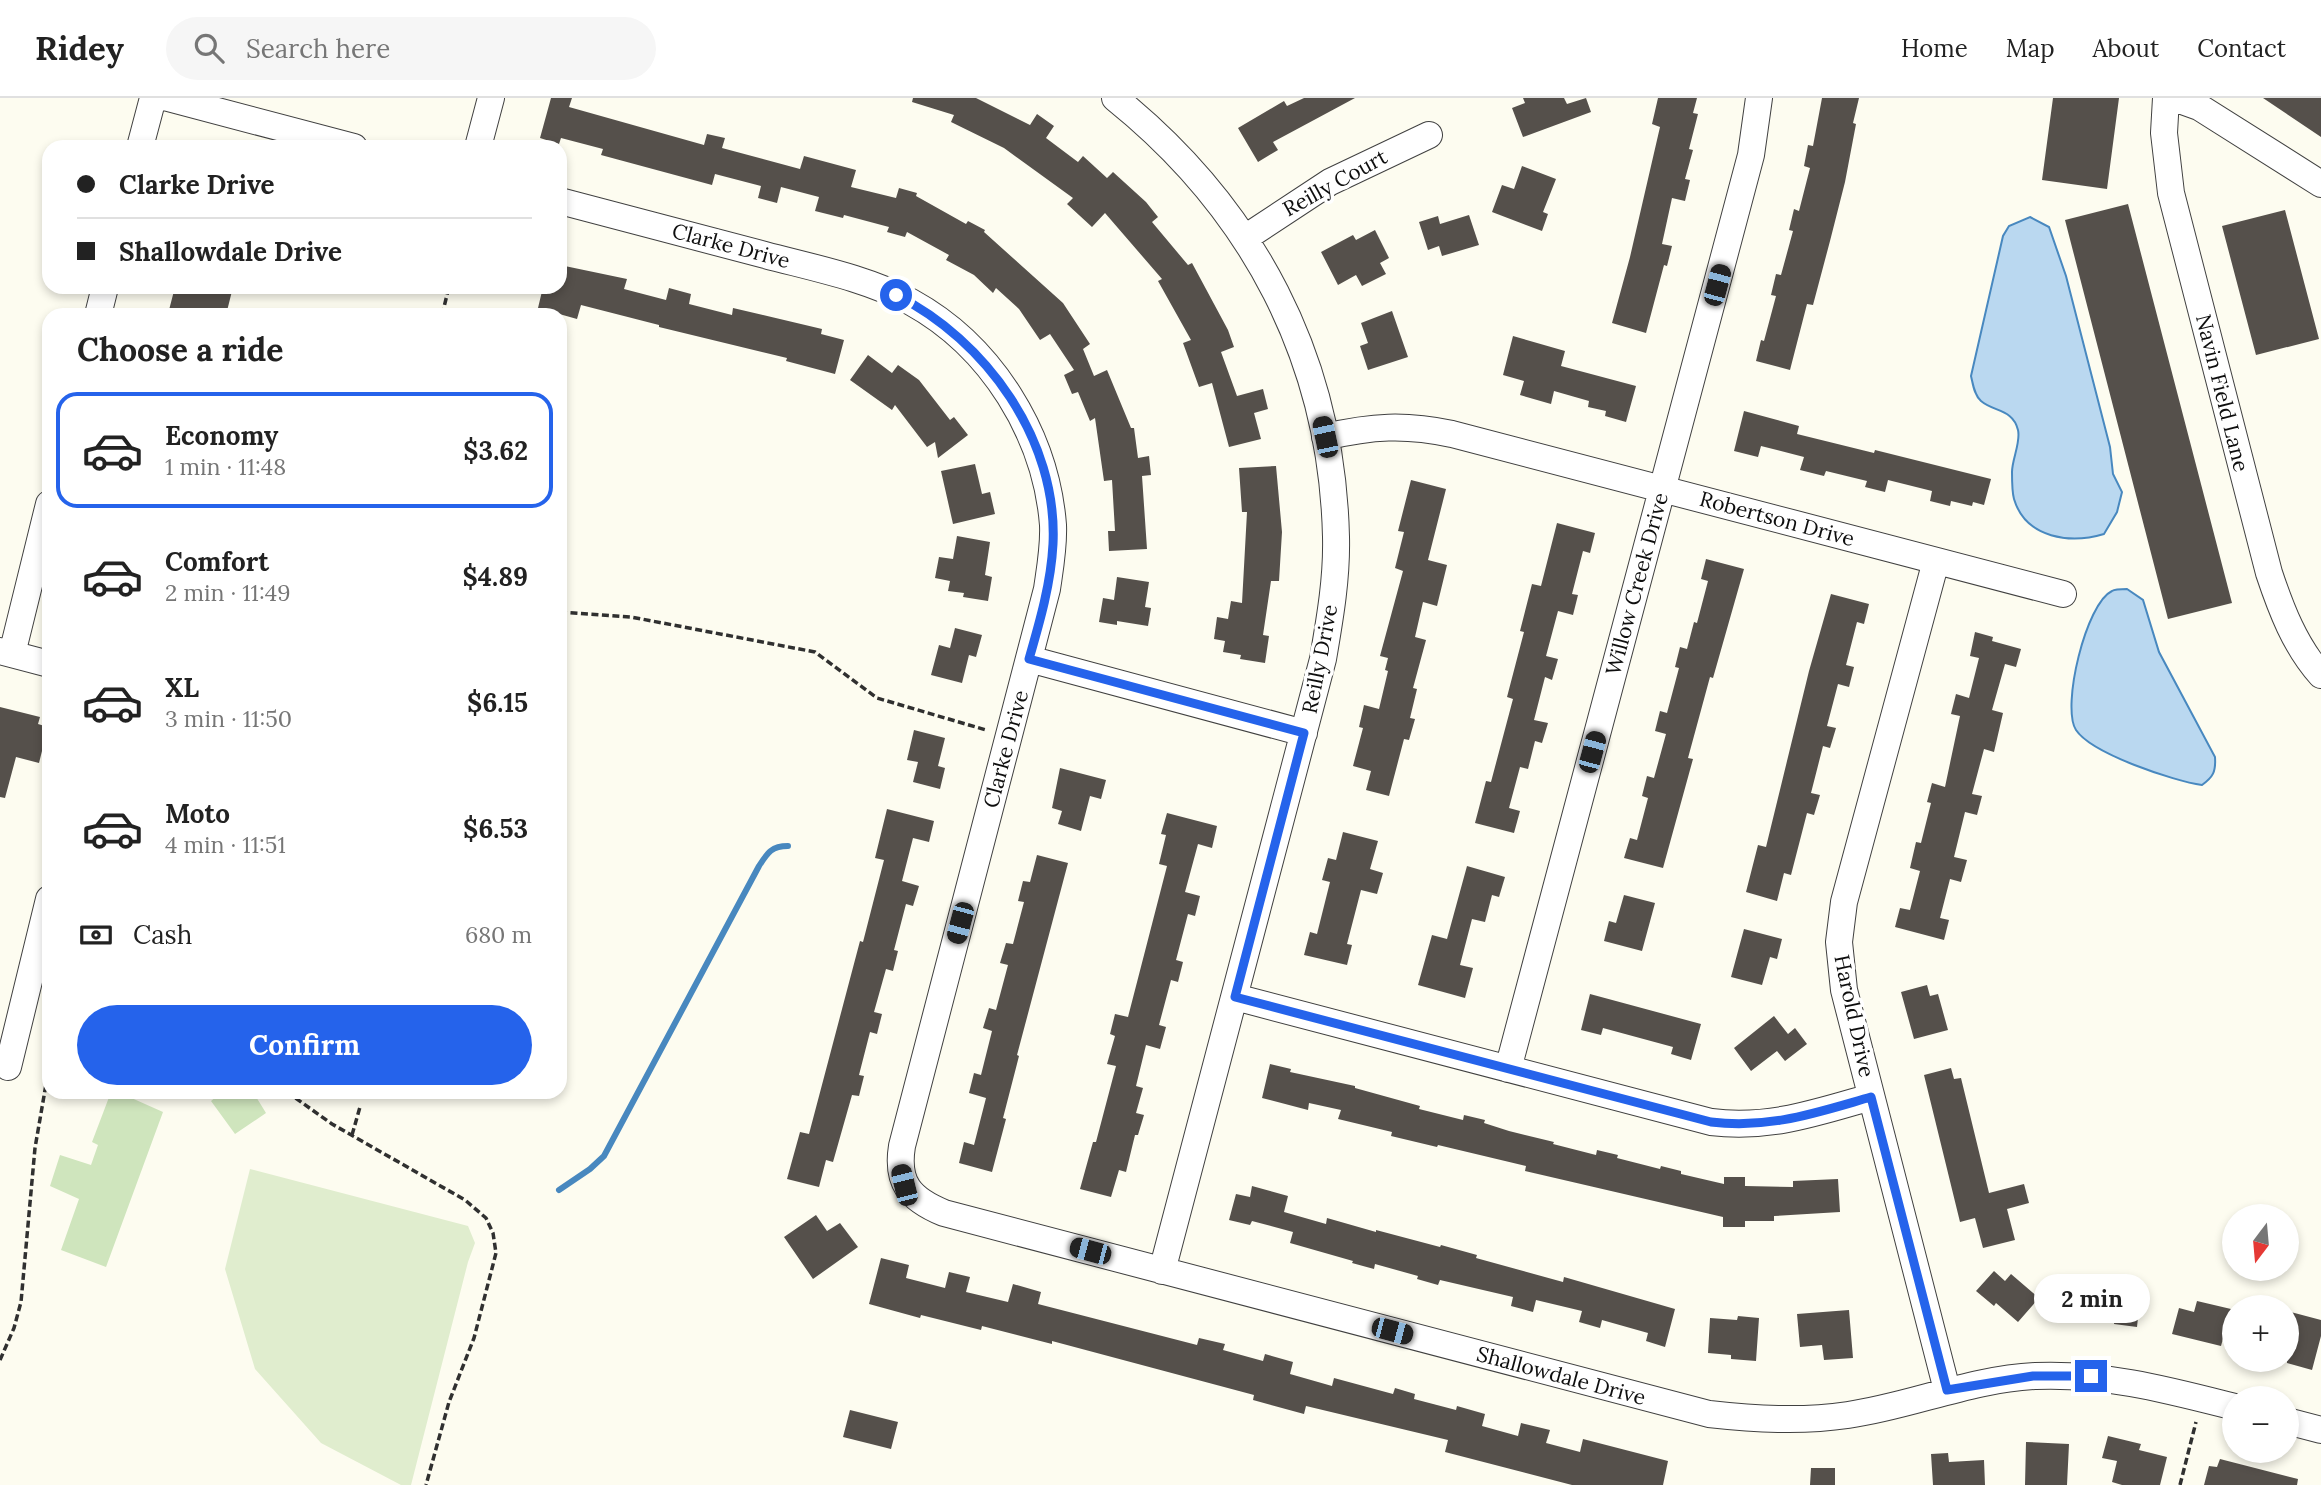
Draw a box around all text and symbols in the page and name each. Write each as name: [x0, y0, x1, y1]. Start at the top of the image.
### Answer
search box: [166, 17, 656, 80]
text: Ridey: [35, 27, 124, 69]
icon: search: [190, 29, 228, 67]
text: Search here: [246, 32, 390, 65]
text: Home: [1901, 33, 1968, 64]
text: Map: [2006, 33, 2055, 64]
text: About: [2093, 33, 2159, 64]
text: Contact: [2197, 33, 2286, 64]
street label: Reilly Court: [1278, 142, 1392, 222]
text: Clarke Drive: [119, 168, 275, 201]
street label: Clarke Drive: [669, 217, 793, 274]
text: Shallowdale Drive: [119, 235, 342, 268]
car: [1702, 262, 1733, 308]
route start: [880, 279, 912, 311]
street label: Navin Field Lane: [2190, 311, 2255, 474]
text: Choose a ride: [77, 329, 284, 370]
car: [1311, 414, 1340, 460]
icon: car: [81, 419, 144, 482]
text: Economy: [165, 419, 278, 452]
text: $3.62: [463, 434, 528, 467]
text: 1 min · 11:48: [165, 452, 286, 481]
street label: Robertson Drive: [1697, 485, 1857, 552]
street label: Willow Creek Drive: [1599, 490, 1674, 678]
icon: car: [81, 545, 144, 608]
text: Comfort: [165, 545, 269, 578]
text: $4.89: [463, 560, 528, 593]
text: 2 min · 11:49: [165, 578, 291, 607]
street label: Reilly Drive: [1296, 602, 1343, 716]
icon: car: [81, 671, 144, 734]
text: XL: [165, 671, 199, 704]
text: $6.15: [467, 686, 528, 719]
street label: Clarke Drive: [977, 687, 1034, 811]
text: 3 min · 11:50: [165, 704, 292, 733]
car: [1577, 729, 1608, 775]
icon: car: [81, 797, 144, 860]
text: Moto: [165, 797, 230, 830]
text: $6.53: [463, 812, 528, 845]
text: 4 min · 11:51: [165, 830, 286, 859]
car: [945, 900, 976, 946]
icon: cash: [77, 916, 115, 954]
text: Cash: [133, 918, 192, 951]
text: 680 m: [465, 920, 532, 949]
street label: Harold Drive: [1828, 952, 1881, 1080]
button: Confirm: [77, 1005, 532, 1085]
car: [889, 1162, 920, 1208]
north arrow: [2222, 1204, 2300, 1281]
map controls: [2222, 1204, 2299, 1463]
car: [1067, 1235, 1114, 1267]
callout: 2 min: [2033, 1274, 2149, 1324]
text: 2 min: [2061, 1284, 2123, 1313]
button: +: [2222, 1295, 2299, 1372]
car: [1369, 1315, 1416, 1347]
street label: Shallowdale Drive: [1474, 1340, 1649, 1411]
route end: [2075, 1360, 2107, 1392]
button: −: [2222, 1386, 2299, 1463]

